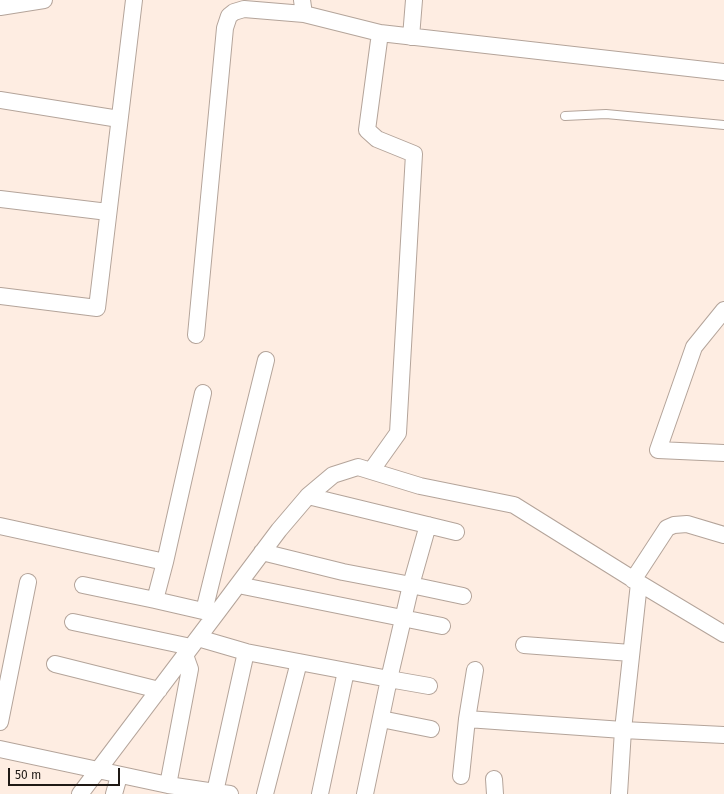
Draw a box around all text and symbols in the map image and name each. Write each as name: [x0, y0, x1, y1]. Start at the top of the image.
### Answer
scale bar: [10, 760, 122, 786]
text: 50 m: [15, 768, 41, 782]

